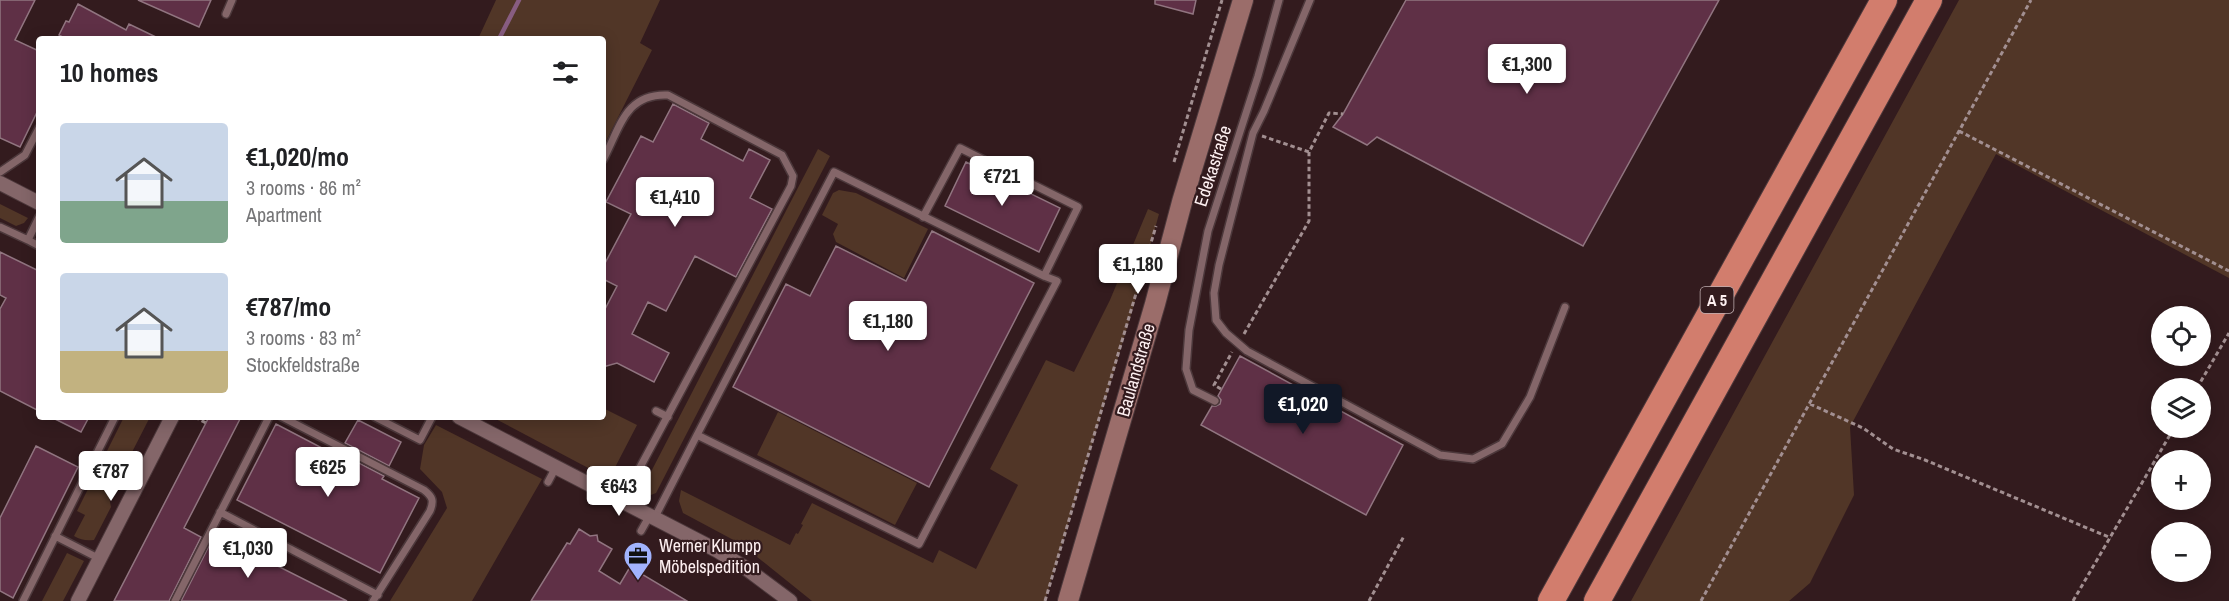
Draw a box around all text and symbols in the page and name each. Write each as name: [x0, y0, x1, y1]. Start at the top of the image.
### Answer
pin: €1,300: [1478, 44, 1576, 95]
text: €1,300: [1502, 50, 1552, 77]
text: 10 homes: [60, 55, 158, 90]
icon: filters: [549, 56, 582, 89]
street label: Edekastraße: [1188, 122, 1237, 210]
text: €1,020/mo: [246, 139, 349, 174]
icon: home: [108, 147, 180, 219]
pin: €721: [966, 156, 1038, 207]
text: €721: [984, 162, 1020, 189]
text: 3 rooms · 86 m²: [246, 174, 361, 201]
pin: €1,410: [626, 177, 724, 228]
text: €1,410: [650, 183, 700, 210]
text: Apartment: [246, 201, 322, 228]
pin: €1,180: [1089, 244, 1187, 295]
text: €1,180: [1113, 250, 1163, 277]
road number: A 5: [1700, 287, 1734, 313]
text: €787/mo: [246, 289, 331, 324]
icon: home: [108, 297, 180, 369]
pin: €1,180: [839, 301, 937, 352]
map controls: [2151, 306, 2211, 582]
button: locate: [2151, 306, 2211, 366]
text: €1,180: [863, 307, 913, 334]
street label: Baulandstraße: [1110, 320, 1161, 419]
text: 3 rooms · 83 m²: [246, 324, 361, 351]
text: Stockfeldstraße: [246, 351, 360, 378]
button: layers: [2151, 378, 2211, 438]
pin: €1,020: [1254, 384, 1352, 435]
text: €1,020: [1278, 390, 1328, 417]
pin: €625: [292, 447, 364, 498]
button: +: [2151, 450, 2211, 510]
pin: €787: [75, 451, 147, 502]
text: €625: [310, 453, 346, 480]
text: €787: [93, 457, 129, 484]
pin: €643: [583, 466, 655, 517]
text: €643: [601, 472, 637, 499]
button: −: [2151, 522, 2211, 582]
pin: €1,030: [199, 528, 297, 579]
place label: Werner Klumpp Möbelspedition: [659, 533, 761, 579]
text: €1,030: [223, 534, 273, 561]
office icon: Werner Klumpp Möbelspedition: [622, 540, 654, 582]

